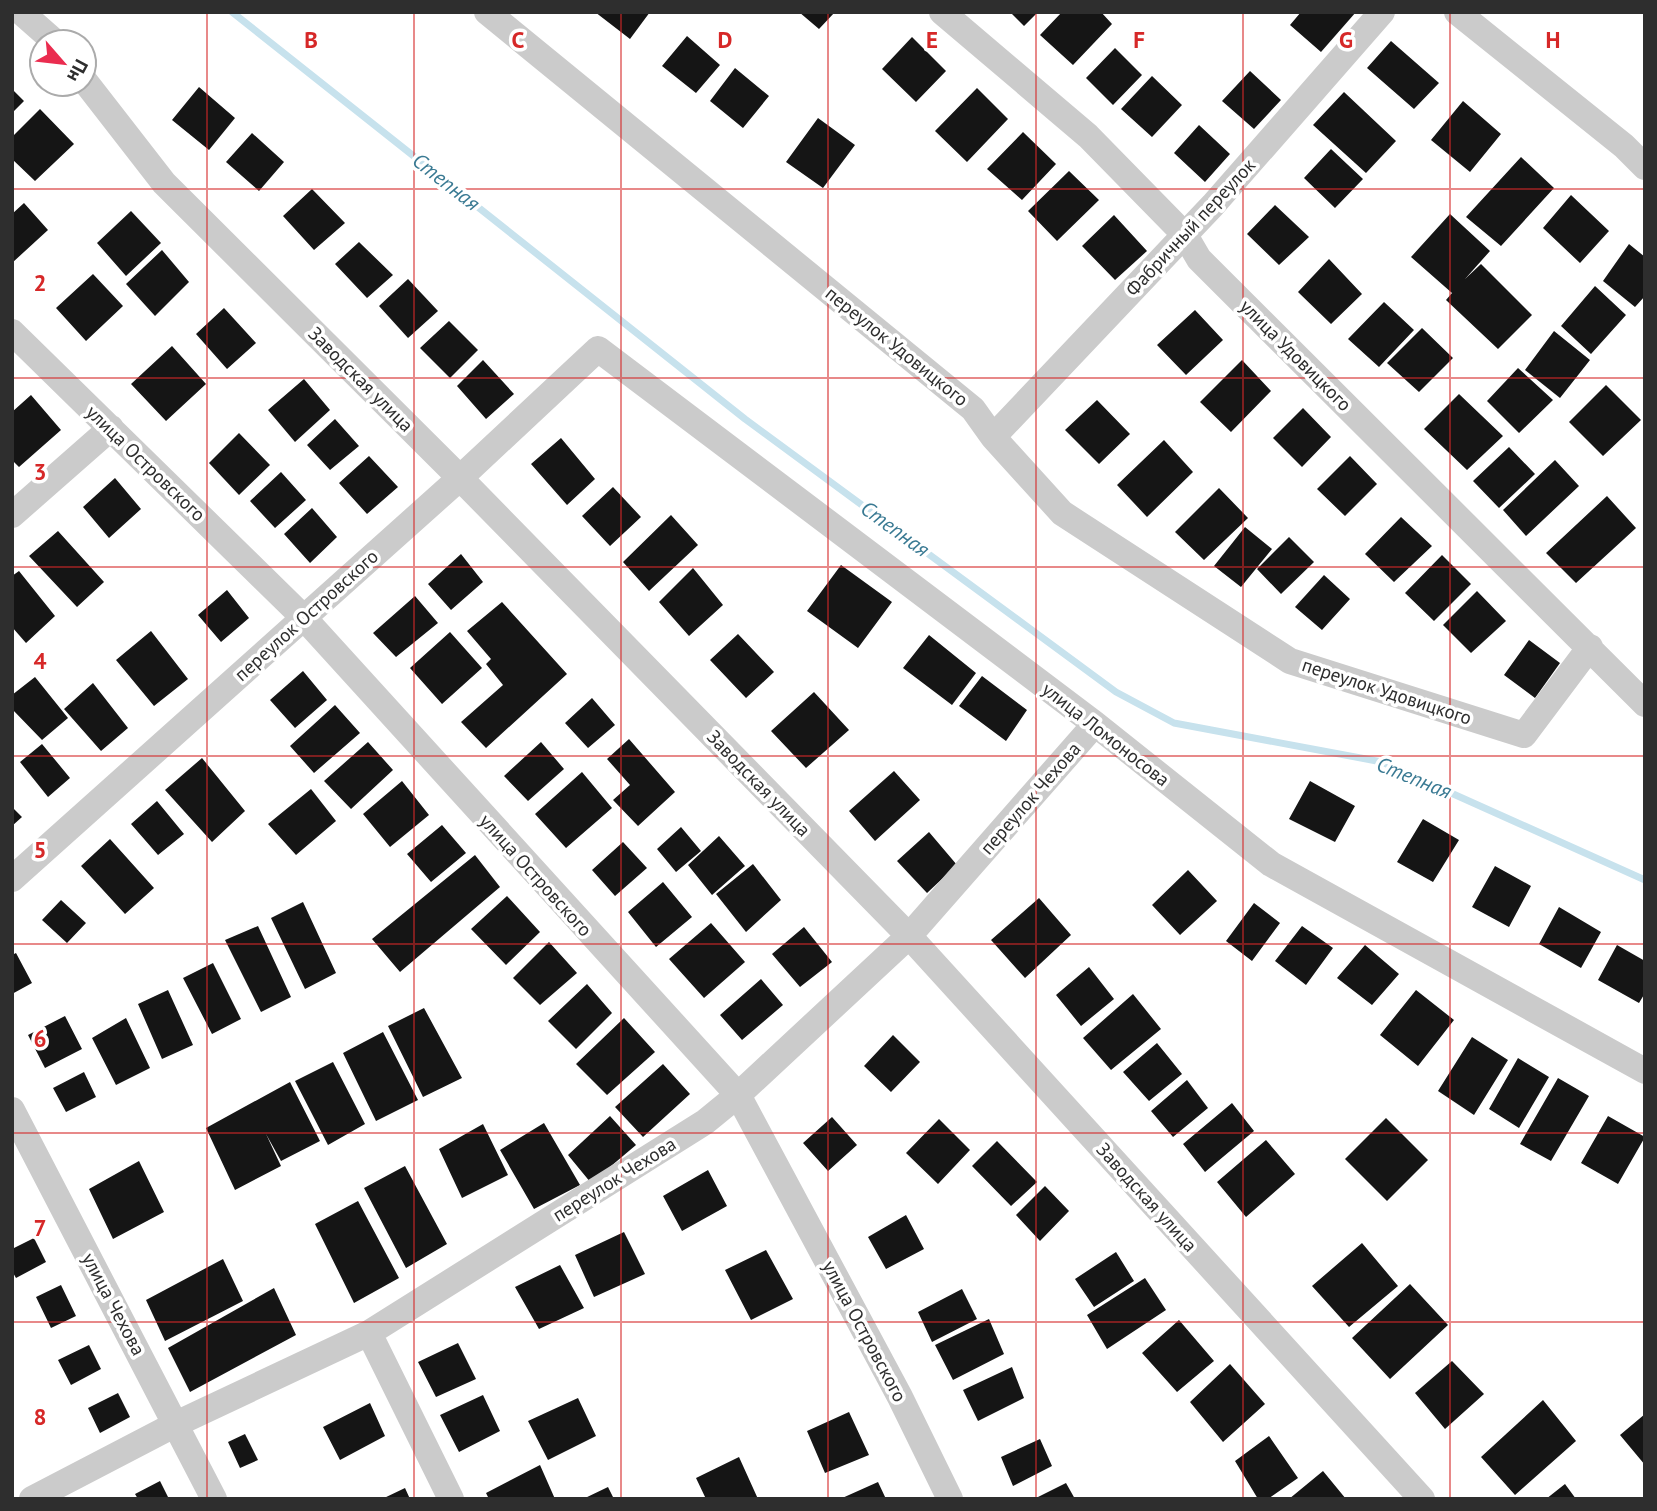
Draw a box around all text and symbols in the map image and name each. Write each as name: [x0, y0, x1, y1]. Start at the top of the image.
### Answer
text: B: [304, 25, 318, 54]
text: C: [512, 25, 525, 54]
text: D: [718, 25, 732, 54]
text: E: [926, 25, 938, 54]
text: F: [1133, 25, 1145, 54]
text: G: [1339, 25, 1353, 54]
text: H: [1546, 25, 1560, 54]
north arrow: [28, 28, 98, 98]
text: Пн: [62, 55, 94, 86]
water label: Степная: [407, 147, 486, 217]
street label: Фабричный переулок: [1120, 153, 1260, 301]
text: 2: [33, 268, 47, 297]
street label: переулок Удовицкого: [821, 281, 973, 411]
street label: улица Удовицкого: [1235, 294, 1357, 416]
street label: Заводская улица: [303, 321, 419, 437]
street label: улица Островского: [81, 400, 211, 526]
text: 3: [33, 457, 47, 486]
water label: Степная: [856, 495, 935, 563]
street label: переулок Островского: [229, 544, 383, 686]
text: 4: [33, 646, 47, 675]
street label: переулок Удовицкого: [1299, 652, 1475, 730]
street label: улица Ломоносова: [1037, 677, 1175, 791]
street label: Заводская улица: [702, 725, 816, 841]
street label: переулок Чехова: [975, 737, 1085, 859]
water label: Степная: [1373, 750, 1456, 805]
street label: улица Островского: [475, 809, 597, 941]
text: 5: [33, 835, 47, 864]
text: 6: [33, 1024, 47, 1053]
street label: переулок Чехова: [548, 1131, 680, 1227]
street label: Заводская улица: [1092, 1137, 1202, 1257]
text: 7: [33, 1213, 47, 1242]
street label: улица Чехова: [77, 1249, 151, 1359]
street label: улица Островского: [818, 1256, 912, 1406]
text: 8: [33, 1402, 47, 1431]

